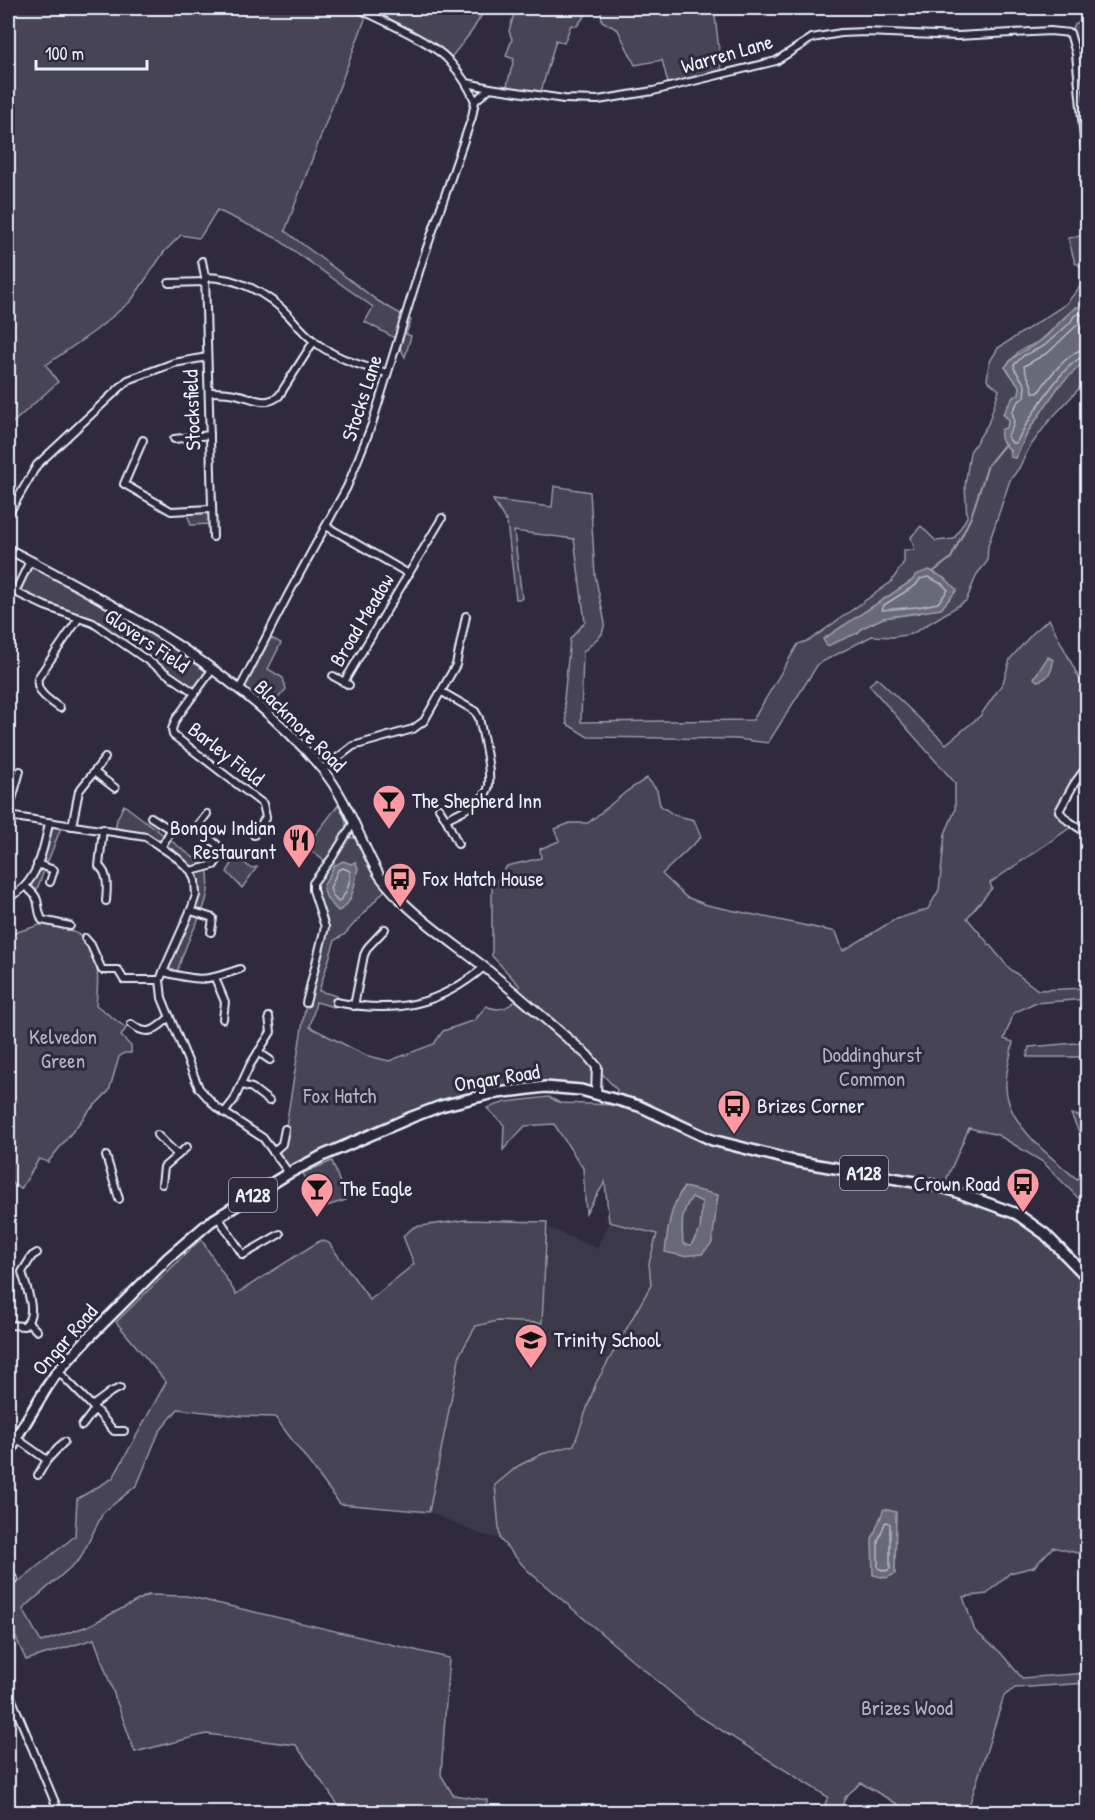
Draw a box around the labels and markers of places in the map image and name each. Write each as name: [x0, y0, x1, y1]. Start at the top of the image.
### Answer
bar icon: The Shepherd Inn: [371, 783, 407, 830]
place label: The Shepherd Inn: [412, 786, 542, 815]
place label: Bongow Indian Restaurant: [170, 813, 277, 866]
restaurant icon: Bongow Indian Restaurant: [281, 822, 317, 869]
bus stop icon: Fox Hatch House: [382, 861, 418, 908]
place label: Fox Hatch House: [422, 864, 544, 893]
bus stop icon: Brizes Corner: [716, 1088, 752, 1135]
place label: Brizes Corner: [757, 1091, 865, 1120]
bus stop icon: Crown Road: [1005, 1166, 1041, 1213]
place label: Crown Road: [913, 1169, 1000, 1198]
bar icon: The Eagle: [299, 1171, 335, 1218]
place label: The Eagle: [340, 1174, 413, 1203]
school or university icon: Trinity School: [513, 1322, 549, 1369]
place label: Trinity School: [554, 1325, 661, 1354]

